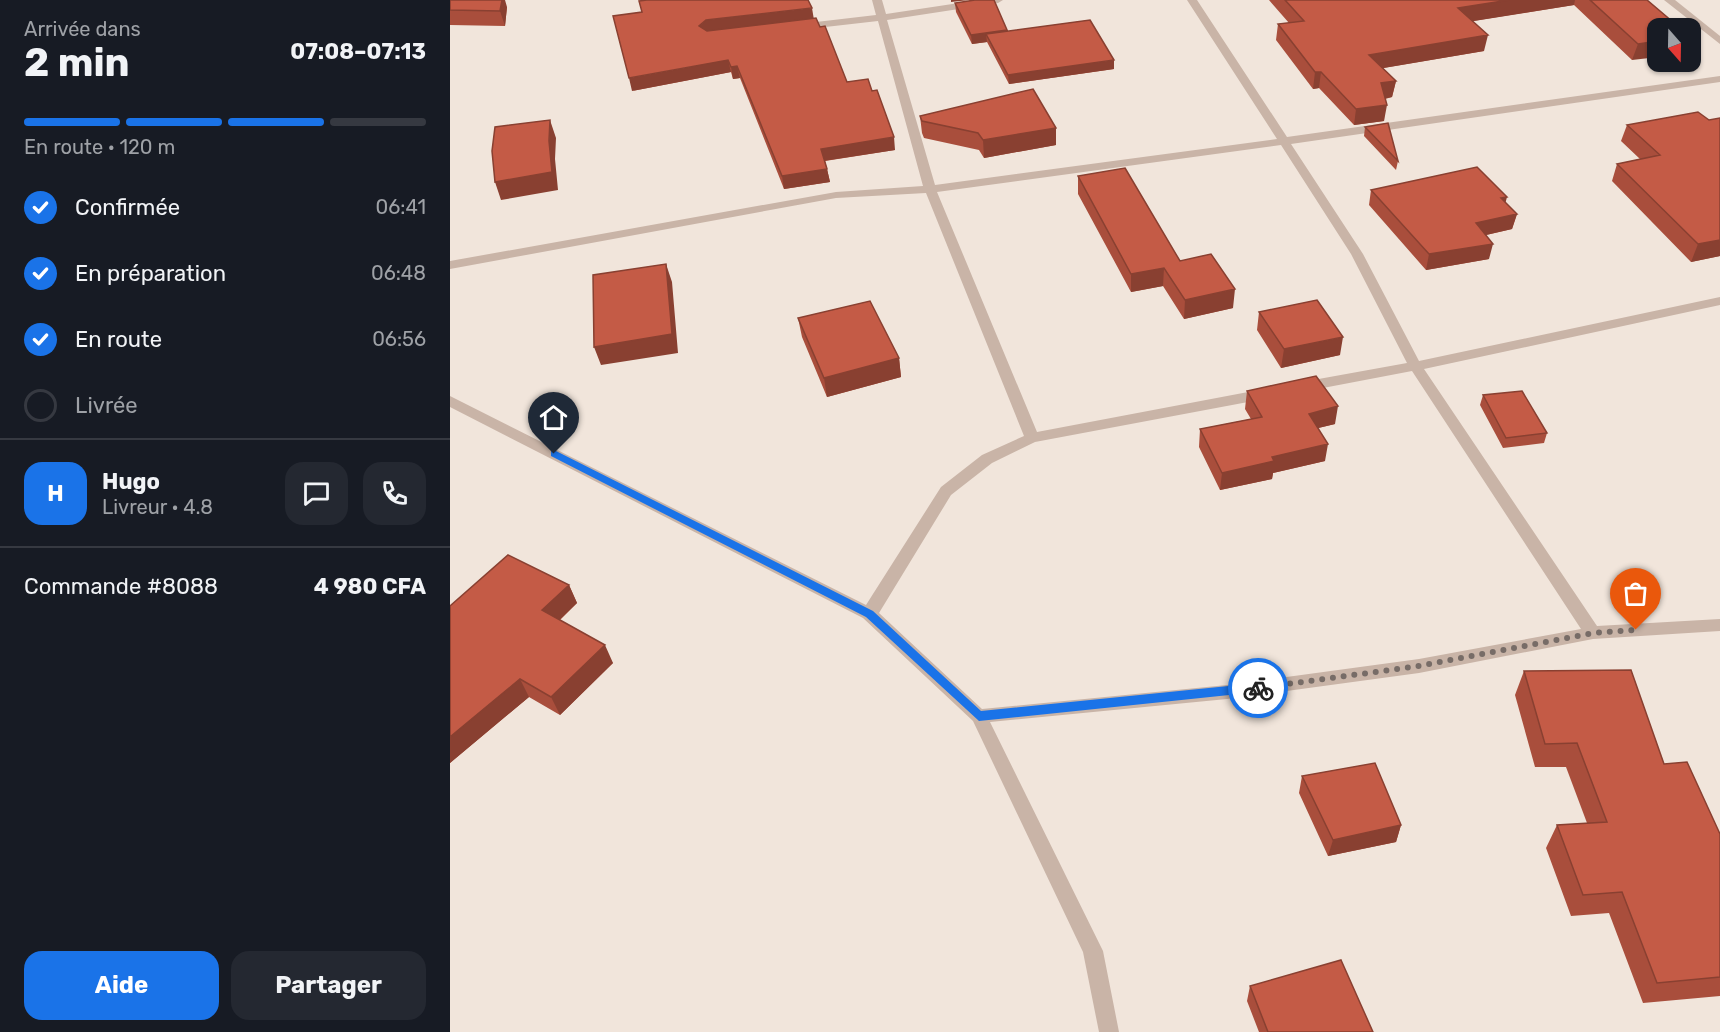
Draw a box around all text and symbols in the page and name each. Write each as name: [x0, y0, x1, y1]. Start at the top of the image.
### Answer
text: Arrivée dans: [24, 17, 141, 41]
north arrow: [1647, 18, 1701, 72]
map controls: [1647, 18, 1701, 72]
text: 07:08–07:13: [290, 38, 426, 65]
text: 2 min: [24, 40, 130, 86]
text: En route · 120 m: [24, 135, 175, 159]
icon: check: [24, 191, 57, 224]
text: Confirmée: [75, 194, 180, 221]
text: 06:41: [376, 195, 426, 219]
icon: check: [24, 257, 57, 290]
text: En préparation: [75, 260, 226, 287]
text: 06:48: [371, 261, 426, 285]
icon: check: [24, 323, 57, 356]
text: En route: [75, 326, 162, 353]
text: 06:56: [372, 327, 426, 351]
text: Livrée: [75, 392, 138, 419]
pin: [528, 392, 579, 454]
icon: home: [537, 401, 570, 434]
button: chat: [285, 462, 348, 525]
button: phone: [363, 462, 426, 525]
text: Hugo: [102, 468, 160, 495]
text: H: [47, 480, 64, 507]
text: Livreur · 4.8: [102, 495, 213, 519]
pin: [1610, 568, 1661, 630]
text: Commande #8088: [24, 573, 218, 600]
text: 4 980 CFA: [314, 573, 426, 600]
icon: bag: [1619, 577, 1652, 610]
courier: [1228, 658, 1288, 718]
icon: bike: [1242, 672, 1275, 705]
button: Aide: [24, 951, 219, 1020]
button: Partager: [231, 951, 426, 1020]

